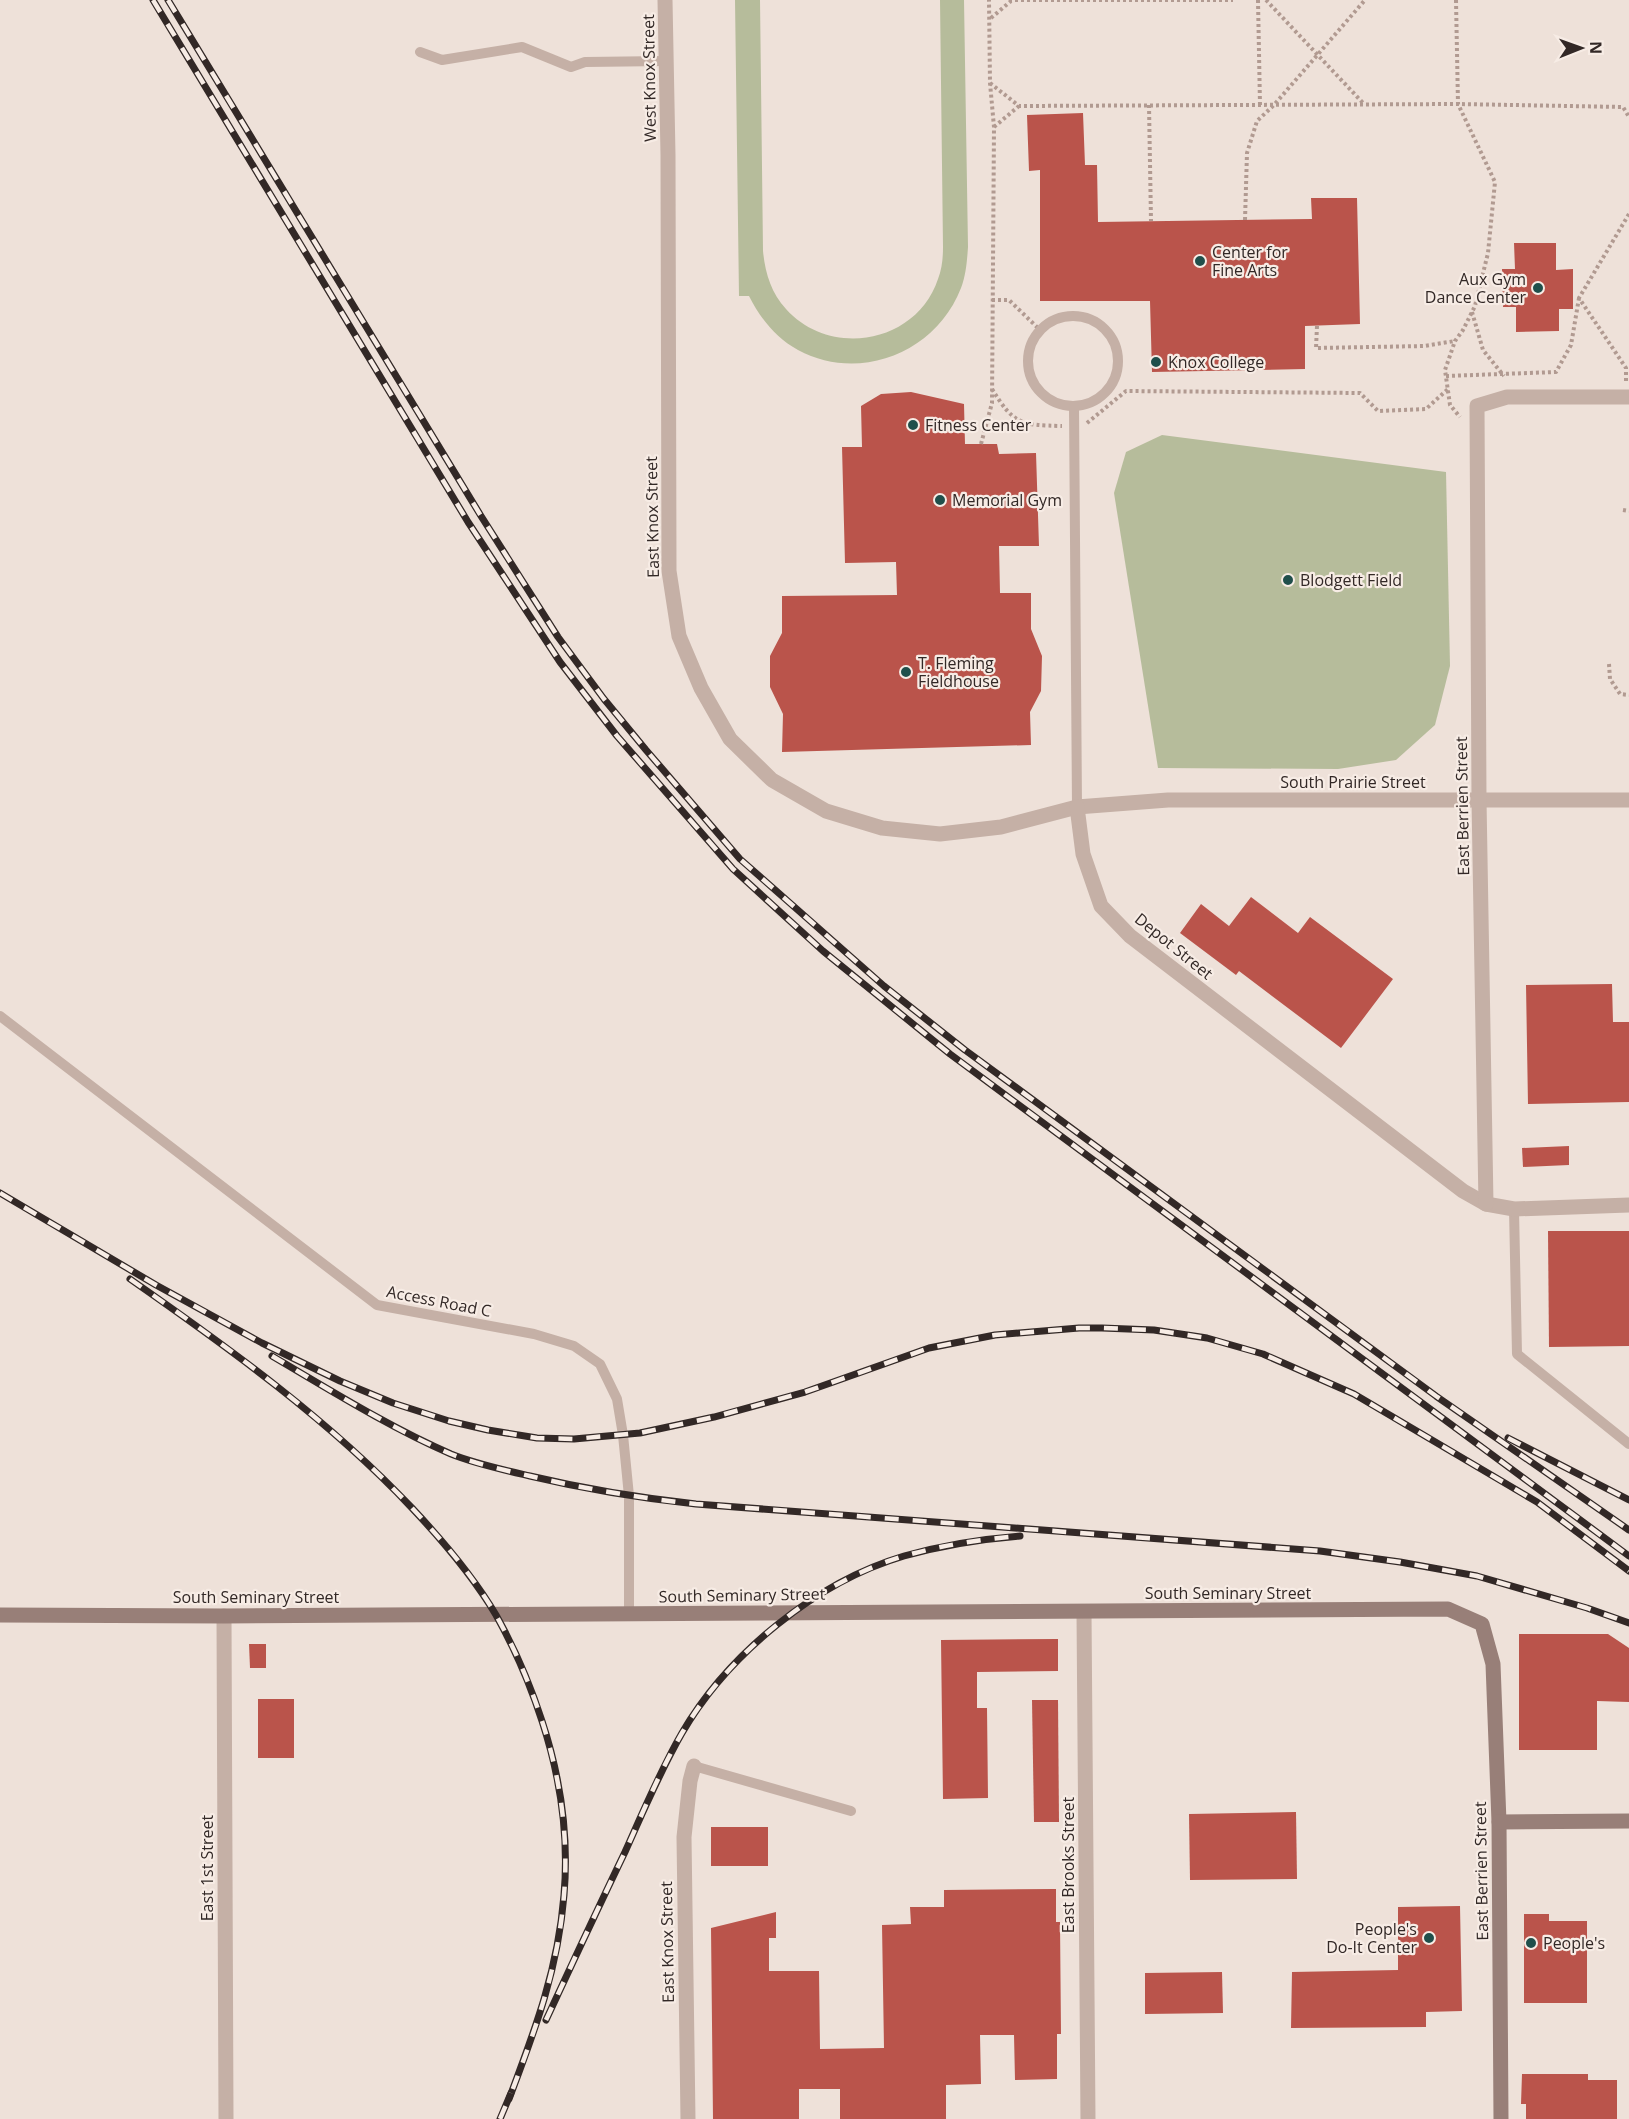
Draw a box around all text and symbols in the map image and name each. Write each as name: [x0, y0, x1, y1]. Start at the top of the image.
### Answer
street label: West Knox Street: [637, 14, 661, 142]
north arrow: [1551, 18, 1611, 78]
text: N: [1585, 41, 1607, 54]
place label: Center for Fine Arts: [1212, 241, 1288, 281]
marker: Center for Fine Arts: [1193, 254, 1207, 268]
place label: Aux Gym Dance Center: [1425, 268, 1526, 308]
marker: Aux Gym Dance Center: [1531, 281, 1545, 295]
place label: Knox College: [1168, 351, 1264, 373]
marker: Knox College: [1149, 355, 1163, 369]
place label: Fitness Center: [925, 414, 1032, 436]
marker: Fitness Center: [906, 418, 920, 432]
street label: East Knox Street: [640, 456, 664, 578]
place label: Memorial Gym: [952, 489, 1062, 511]
marker: Memorial Gym: [933, 493, 947, 507]
place label: Blodgett Field: [1300, 569, 1402, 591]
marker: Blodgett Field: [1281, 573, 1295, 587]
place label: T. Fleming Fieldhouse: [918, 652, 999, 692]
marker: T. Fleming Fieldhouse: [899, 665, 913, 679]
street label: East Berrien Street: [1450, 736, 1474, 876]
street label: South Prairie Street: [1280, 771, 1426, 793]
street label: Depot Street: [1130, 908, 1218, 984]
street label: Access Road C: [385, 1280, 493, 1322]
street label: South Seminary Street: [1145, 1582, 1312, 1604]
street label: South Seminary Street: [659, 1583, 826, 1607]
street label: South Seminary Street: [173, 1586, 340, 1608]
street label: East Brooks Street: [1057, 1797, 1079, 1933]
street label: East Berrien Street: [1469, 1801, 1493, 1941]
street label: East 1st Street: [196, 1814, 218, 1921]
street label: East Knox Street: [655, 1881, 679, 2003]
place label: People's Do-It Center: [1326, 1918, 1417, 1958]
marker: People's Do-It Center: [1422, 1931, 1436, 1945]
place label: People's: [1543, 1932, 1605, 1954]
marker: People's: [1524, 1936, 1538, 1950]

